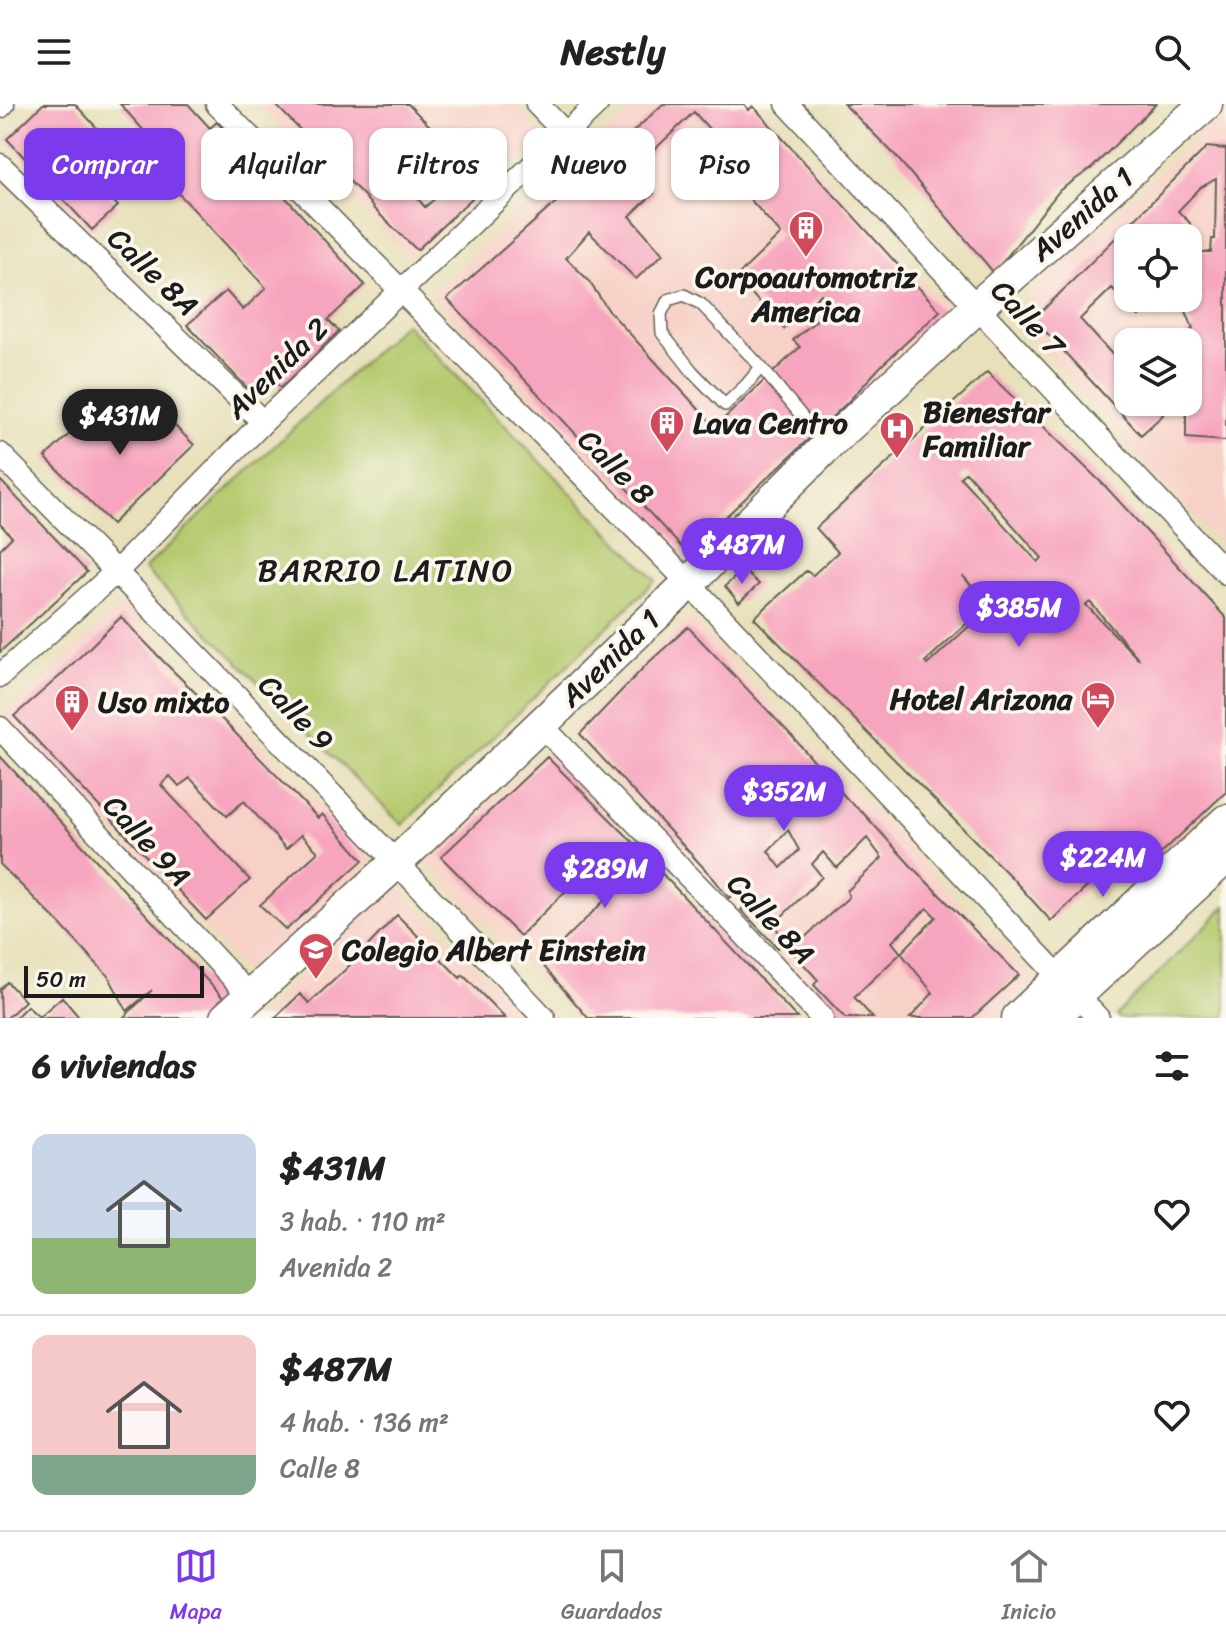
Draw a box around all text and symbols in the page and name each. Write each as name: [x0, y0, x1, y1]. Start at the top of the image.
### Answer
text: Nestly: [561, 20, 665, 84]
icon: menu: [32, 30, 76, 74]
icon: search: [1150, 30, 1194, 74]
chip: Comprar: [24, 128, 185, 200]
chip: Alquilar: [201, 128, 353, 200]
chip: Filtros: [369, 128, 507, 200]
chip: Nuevo: [523, 128, 655, 200]
chip: Piso: [671, 128, 779, 200]
street label: Avenida 1: [1016, 153, 1147, 276]
building icon: Corpoautomotriz America: [787, 209, 825, 259]
street label: Calle 8A: [94, 214, 212, 330]
map controls: [1114, 224, 1202, 416]
button: locate: [1114, 224, 1202, 312]
place label: Corpoautomotriz America: [694, 250, 919, 338]
street label: Calle 7: [977, 266, 1080, 371]
street label: Avenida 2: [211, 304, 342, 433]
button: layers: [1114, 328, 1202, 416]
place label: Bienestar Familiar: [922, 385, 1052, 473]
pin: $431M: [64, 389, 176, 457]
text: $431M: [80, 392, 160, 438]
place label: Lava Centro: [693, 396, 848, 450]
building icon: Lava Centro: [648, 404, 686, 454]
hospital icon: Bienestar Familiar: [878, 410, 916, 460]
street label: Calle 8: [564, 415, 668, 519]
pin: $487M: [686, 518, 798, 586]
text: $487M: [699, 521, 785, 567]
district label: BARRIO LATINO: [258, 542, 514, 599]
pin: $385M: [963, 581, 1075, 649]
text: $385M: [977, 584, 1061, 630]
street label: Avenida 1: [546, 595, 674, 722]
street label: Calle 9: [244, 661, 348, 765]
place label: Hotel Arizona: [890, 672, 1073, 726]
place label: Uso mixto: [98, 675, 229, 729]
hotel icon: Hotel Arizona: [1079, 680, 1117, 730]
building icon: Uso mixto: [53, 683, 91, 733]
pin: $352M: [728, 765, 840, 833]
text: $352M: [742, 768, 826, 814]
street label: Calle 9A: [89, 782, 205, 900]
pin: $224M: [1047, 831, 1159, 899]
text: $224M: [1061, 834, 1145, 880]
pin: $289M: [549, 842, 661, 910]
text: $289M: [562, 845, 648, 891]
street label: Calle 8A: [713, 860, 829, 978]
place label: Colegio Albert Einstein: [341, 923, 646, 977]
school or university icon: Colegio Albert Einstein: [297, 931, 335, 981]
text: 50 m: [36, 960, 86, 999]
scale bar: [24, 962, 204, 998]
text: 6 viviendas: [32, 1036, 196, 1096]
icon: filters: [1150, 1044, 1194, 1088]
text: $431M: [280, 1138, 385, 1198]
icon: home: [96, 1166, 192, 1262]
icon: heart: [1150, 1192, 1194, 1236]
text: 3 hab. · 110 m²: [280, 1198, 446, 1244]
text: Avenida 2: [280, 1244, 392, 1290]
text: $487M: [280, 1339, 392, 1399]
icon: home: [96, 1367, 192, 1463]
icon: heart: [1150, 1393, 1194, 1437]
text: 4 hab. · 136 m²: [280, 1399, 449, 1445]
text: Calle 8: [280, 1445, 360, 1491]
tab: Mapa: [170, 1544, 221, 1631]
tab: Guardados: [561, 1544, 662, 1631]
tab: Inicio: [1002, 1544, 1056, 1631]

